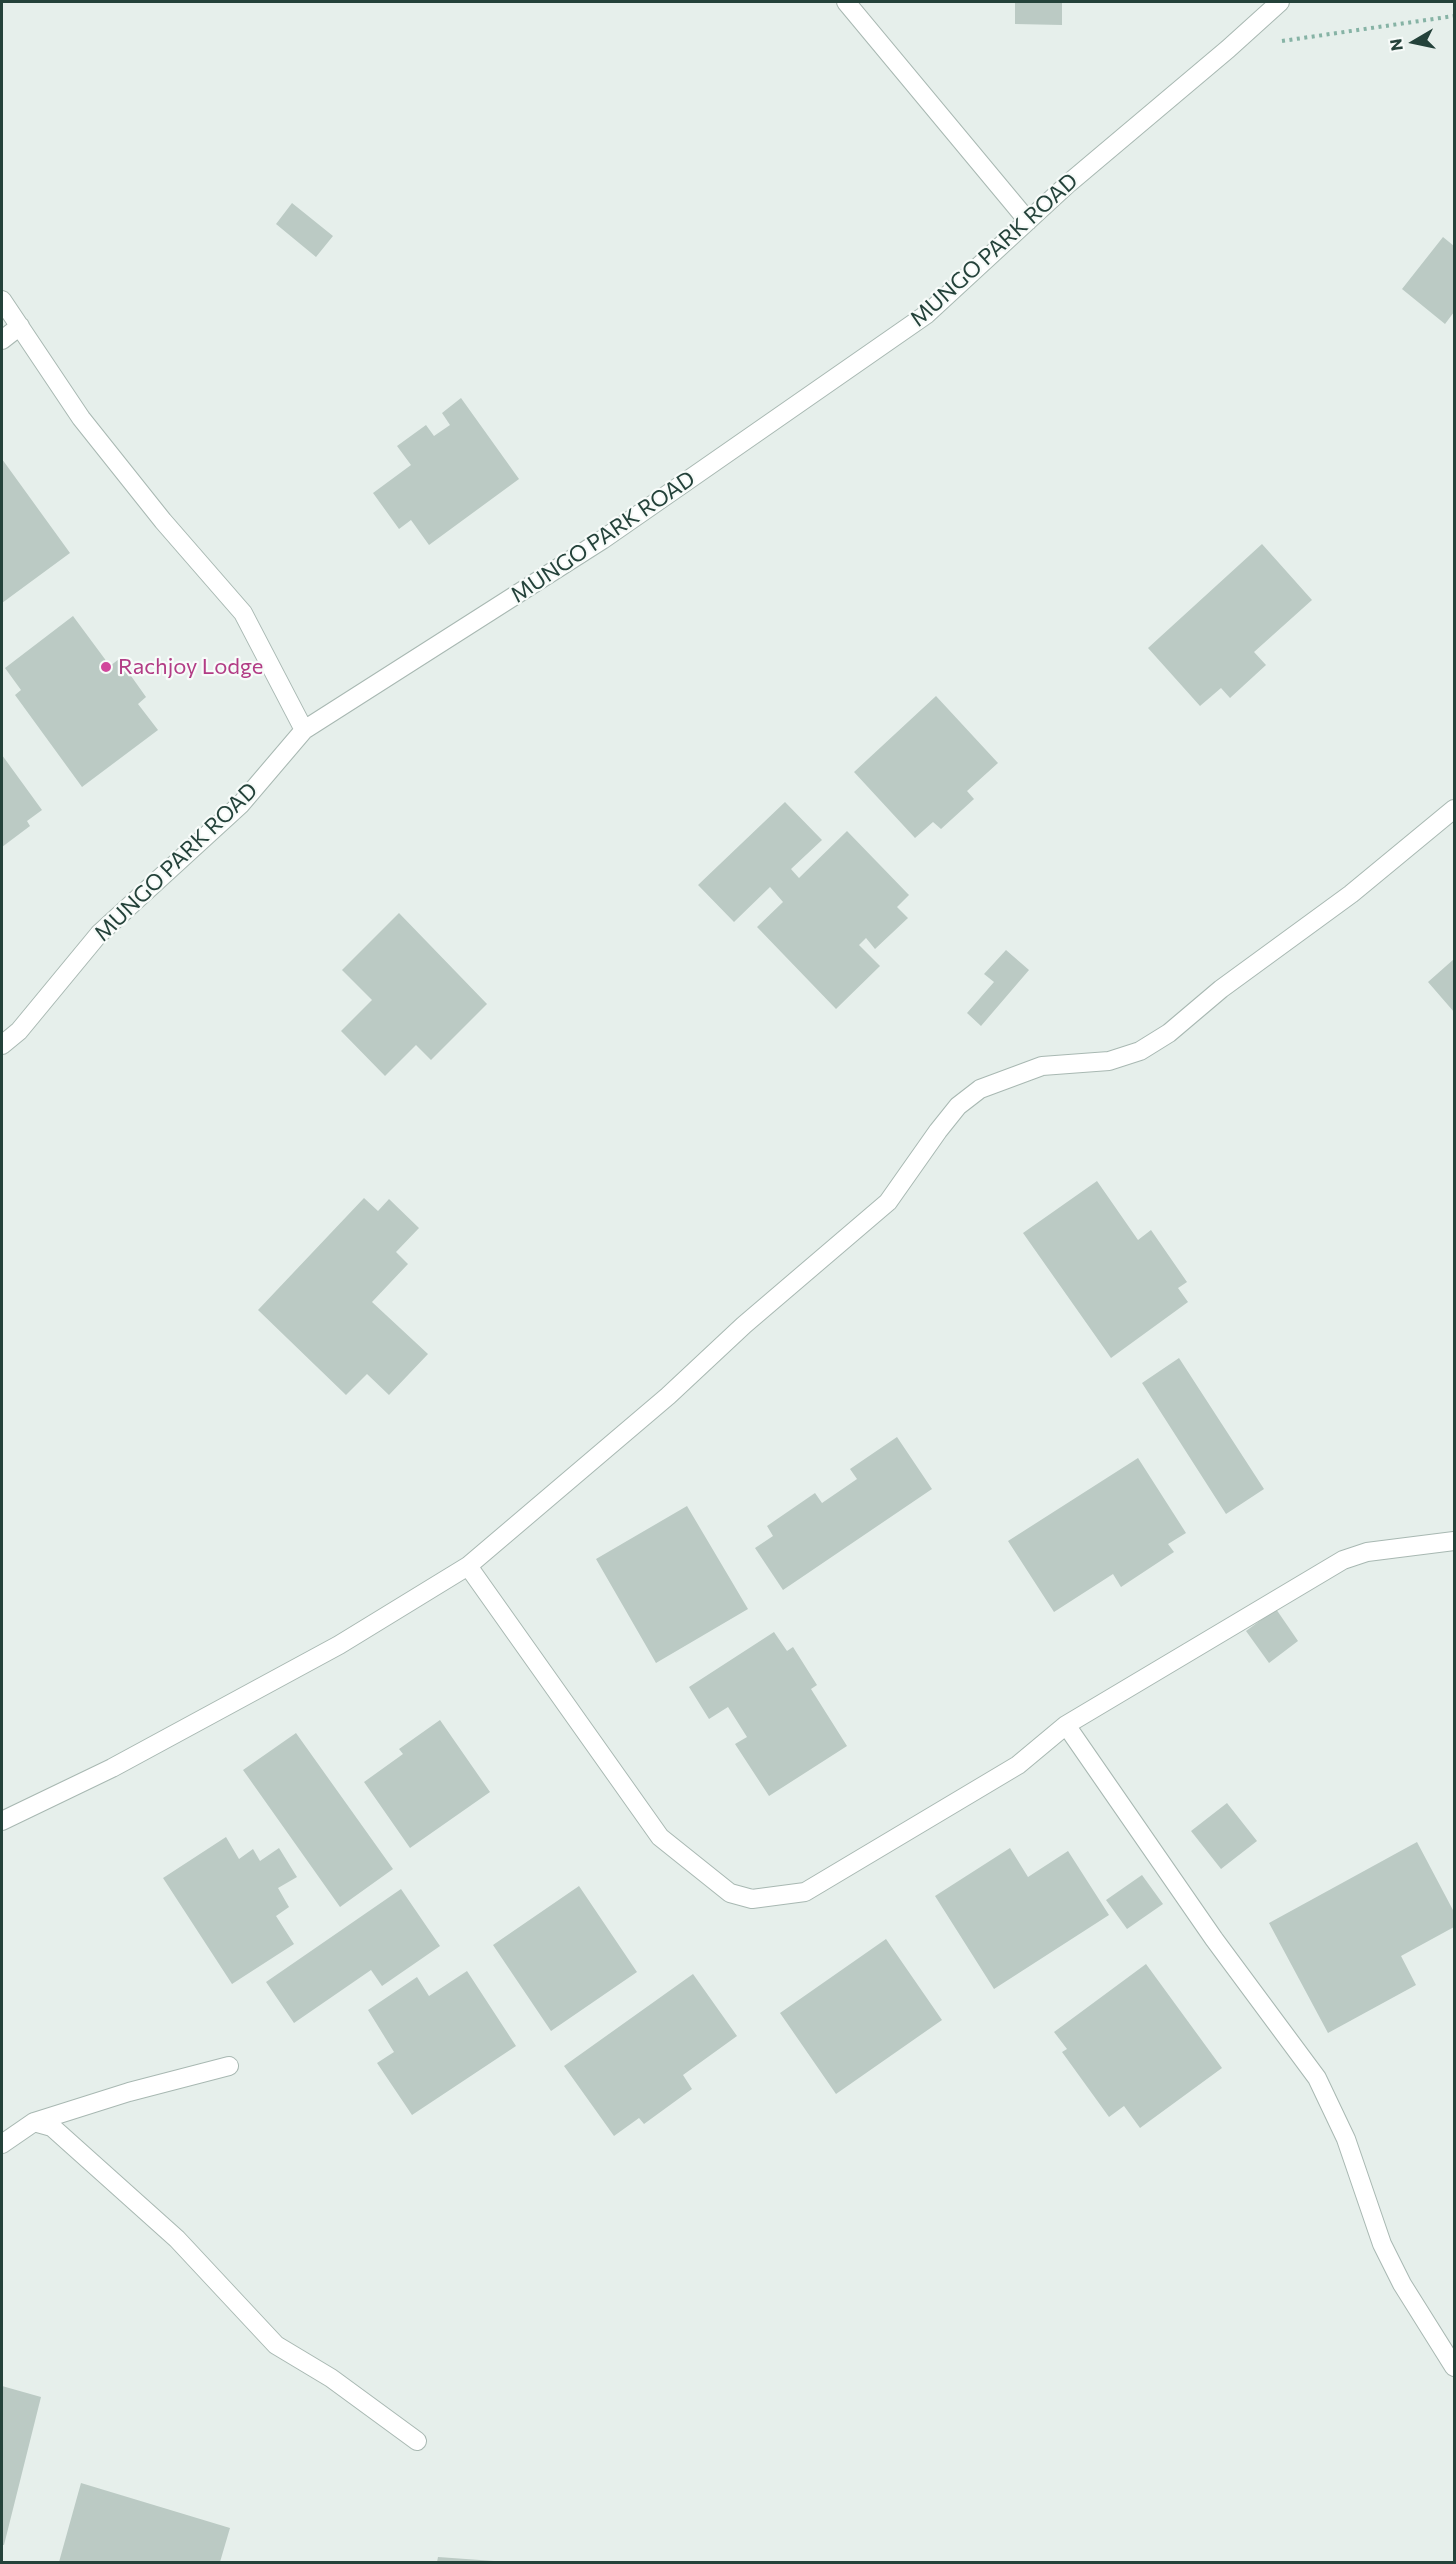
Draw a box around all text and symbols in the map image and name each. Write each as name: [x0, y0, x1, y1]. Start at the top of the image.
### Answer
north arrow: [1384, 12, 1444, 72]
text: N: [1385, 37, 1406, 52]
street label: MUNGO PARK ROAD: [905, 168, 1083, 332]
street label: MUNGO PARK ROAD: [506, 466, 700, 608]
place label: Rachjoy Lodge: [118, 654, 263, 680]
marker: Rachjoy Lodge: [99, 660, 113, 674]
street label: MUNGO PARK ROAD: [89, 777, 263, 947]

